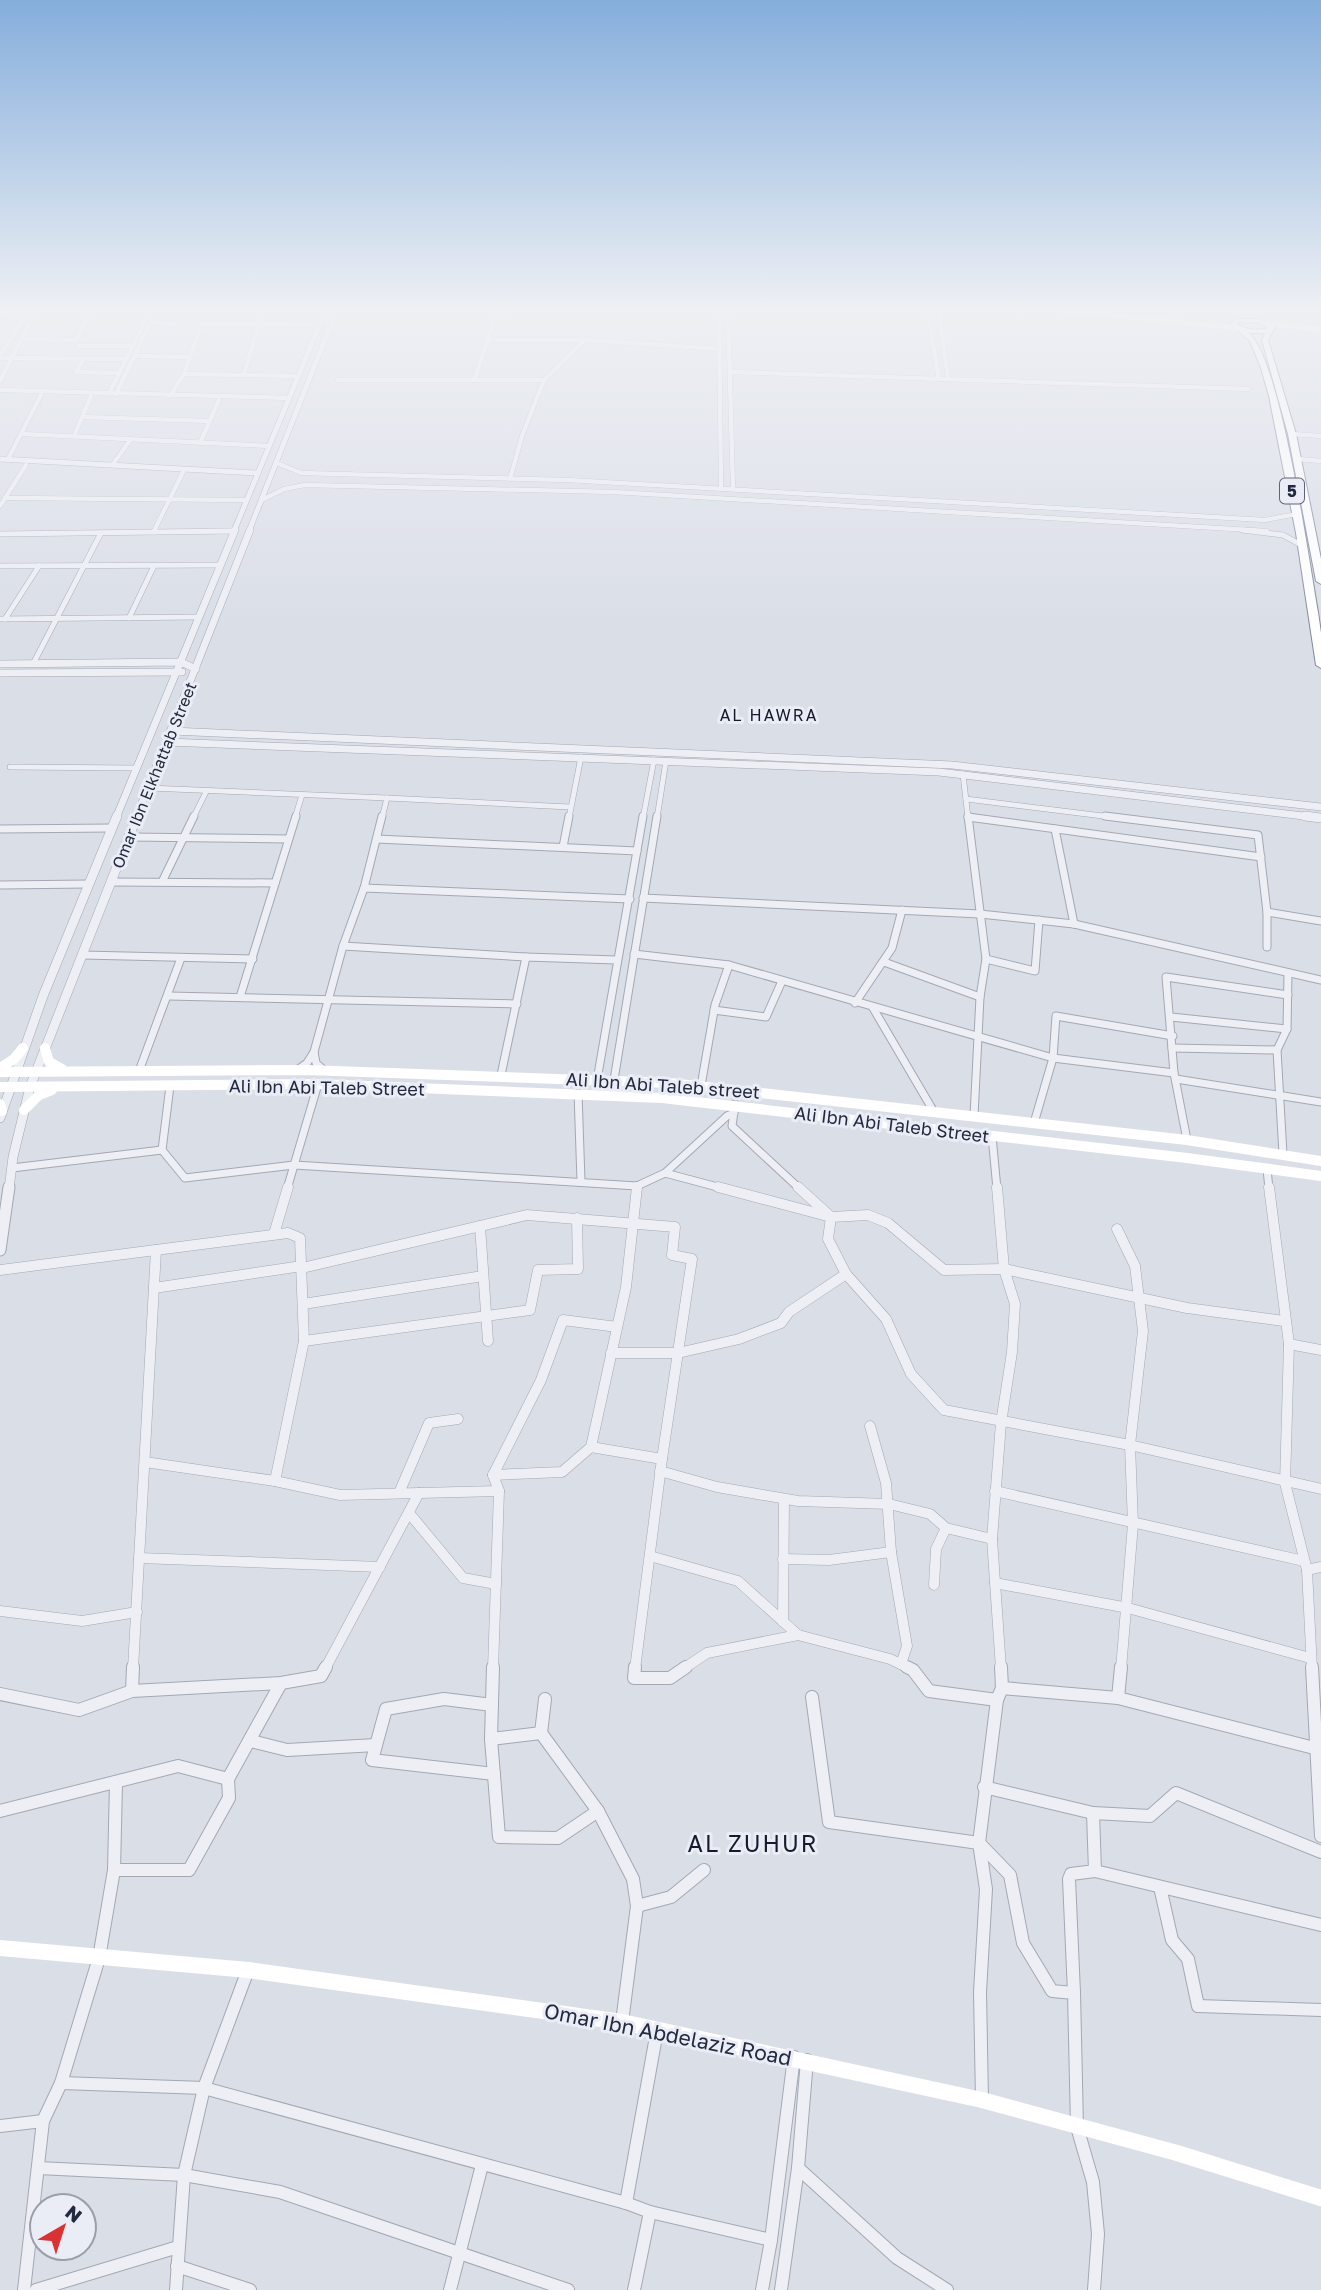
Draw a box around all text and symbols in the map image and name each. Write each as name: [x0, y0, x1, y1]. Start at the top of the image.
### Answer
road number: 5: [1280, 478, 1304, 504]
street label: Omar Ibn Elkhattab Street: [107, 679, 201, 871]
district label: AL HAWRA: [720, 705, 818, 725]
street label: Ali Ibn Abi Taleb street: [565, 1067, 761, 1103]
street label: Ali Ibn Abi Taleb Street: [229, 1074, 425, 1100]
street label: Ali Ibn Abi Taleb Street: [793, 1101, 991, 1147]
district label: AL ZUHUR: [688, 1829, 818, 1857]
street label: Omar Ibn Abdelaziz Road: [542, 1997, 794, 2071]
north arrow: [28, 2192, 98, 2262]
text: N: [61, 2200, 87, 2227]

